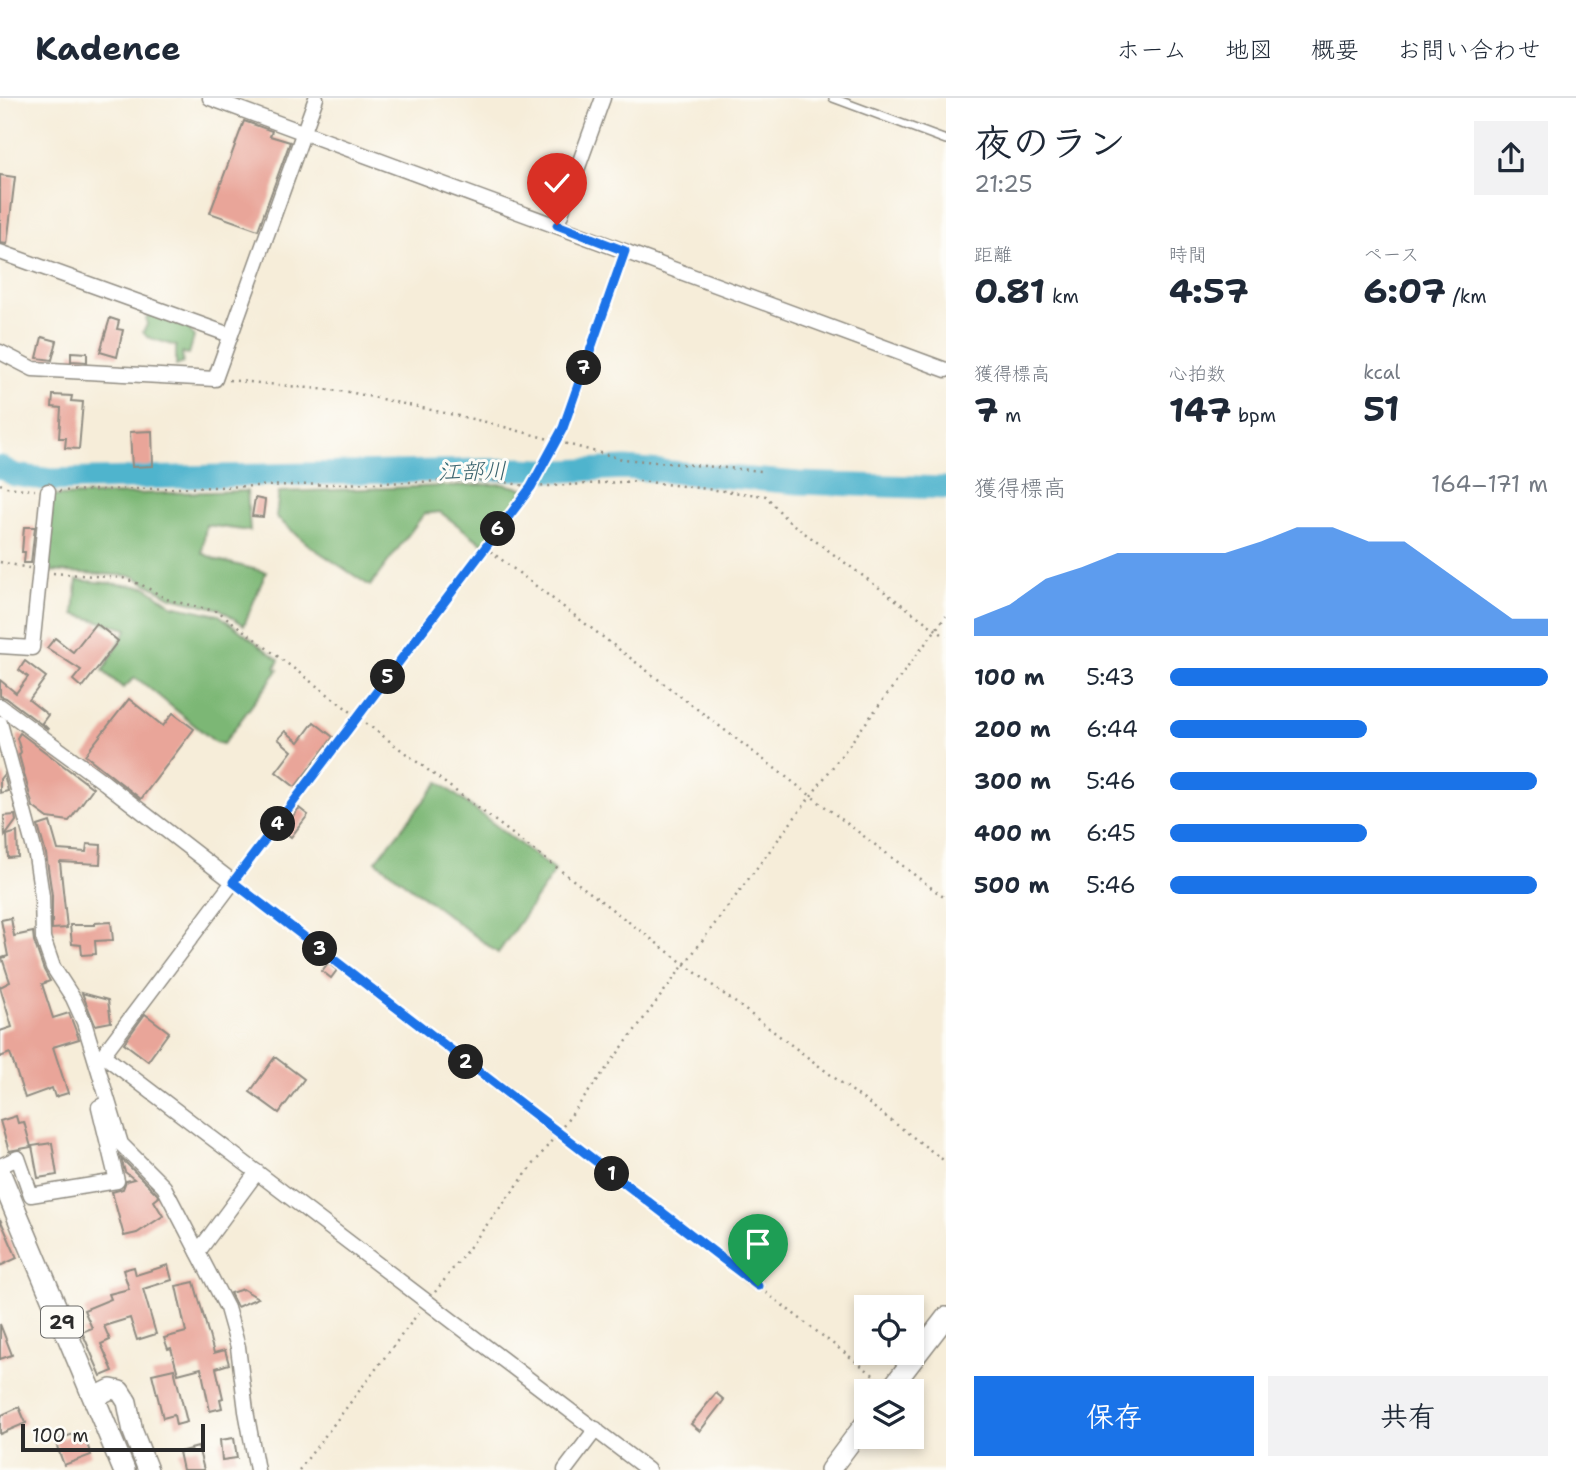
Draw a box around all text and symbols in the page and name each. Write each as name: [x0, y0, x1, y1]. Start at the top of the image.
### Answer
text: Kadence: [35, 26, 181, 71]
text: ホーム: [1116, 34, 1187, 66]
text: 地図: [1225, 34, 1273, 66]
text: 概要: [1311, 34, 1359, 66]
text: お問い合わせ: [1397, 34, 1541, 66]
text: 夜のラン: [974, 117, 1126, 168]
button: share: [1474, 121, 1548, 195]
pin: [527, 153, 587, 225]
icon: check: [538, 164, 576, 202]
text: 21:25: [974, 169, 1033, 199]
text: 距離: [974, 242, 1012, 267]
text: 時間: [1169, 242, 1207, 267]
text: ペース: [1363, 242, 1419, 267]
text: 0.81: [974, 267, 1045, 314]
text: 4:57: [1169, 267, 1249, 314]
text: 6:07: [1363, 267, 1446, 314]
text: km: [1045, 284, 1079, 309]
text: /km: [1446, 284, 1487, 309]
pin: 7: [566, 350, 602, 386]
text: 7: [577, 355, 590, 380]
text: kcal: [1363, 360, 1400, 385]
text: 獲得標高: [974, 361, 1050, 386]
text: 心拍数: [1169, 361, 1226, 386]
text: 51: [1363, 385, 1400, 432]
text: 7: [974, 386, 999, 433]
text: 147: [1169, 386, 1231, 433]
text: m: [999, 403, 1021, 428]
text: bpm: [1231, 403, 1276, 428]
water label: 江部川: [437, 455, 507, 487]
text: 164–171 m: [1431, 469, 1548, 499]
text: 獲得標高: [974, 473, 1066, 503]
pin: 6: [480, 512, 516, 546]
text: 6: [491, 516, 504, 541]
pin: 5: [370, 660, 406, 694]
text: 100 m: [974, 662, 1045, 692]
text: 5:43: [1086, 662, 1135, 692]
text: 5: [382, 664, 393, 689]
text: 200 m: [974, 714, 1051, 744]
text: 6:44: [1086, 714, 1138, 744]
text: 300 m: [974, 766, 1051, 796]
text: 5:46: [1086, 766, 1136, 796]
pin: 4: [260, 806, 296, 842]
text: 4: [271, 811, 284, 836]
text: 400 m: [974, 818, 1051, 848]
text: 6:45: [1086, 818, 1136, 848]
text: 500 m: [974, 870, 1049, 900]
text: 5:46: [1086, 870, 1136, 900]
pin: 3: [302, 932, 338, 966]
text: 3: [313, 936, 326, 961]
pin: 2: [448, 1044, 484, 1080]
text: 2: [459, 1049, 472, 1074]
pin: 1: [594, 1156, 630, 1192]
text: 1: [607, 1161, 616, 1186]
pin: [728, 1214, 788, 1286]
icon: arrive: [739, 1225, 777, 1263]
map controls: [854, 1295, 924, 1449]
button: locate: [854, 1295, 924, 1365]
road number: 29: [41, 1306, 83, 1338]
button: 保存: [974, 1376, 1254, 1456]
button: 共有: [1268, 1376, 1548, 1456]
button: layers: [854, 1379, 924, 1449]
scale bar: [21, 1421, 205, 1453]
text: 100 m: [32, 1423, 89, 1448]

